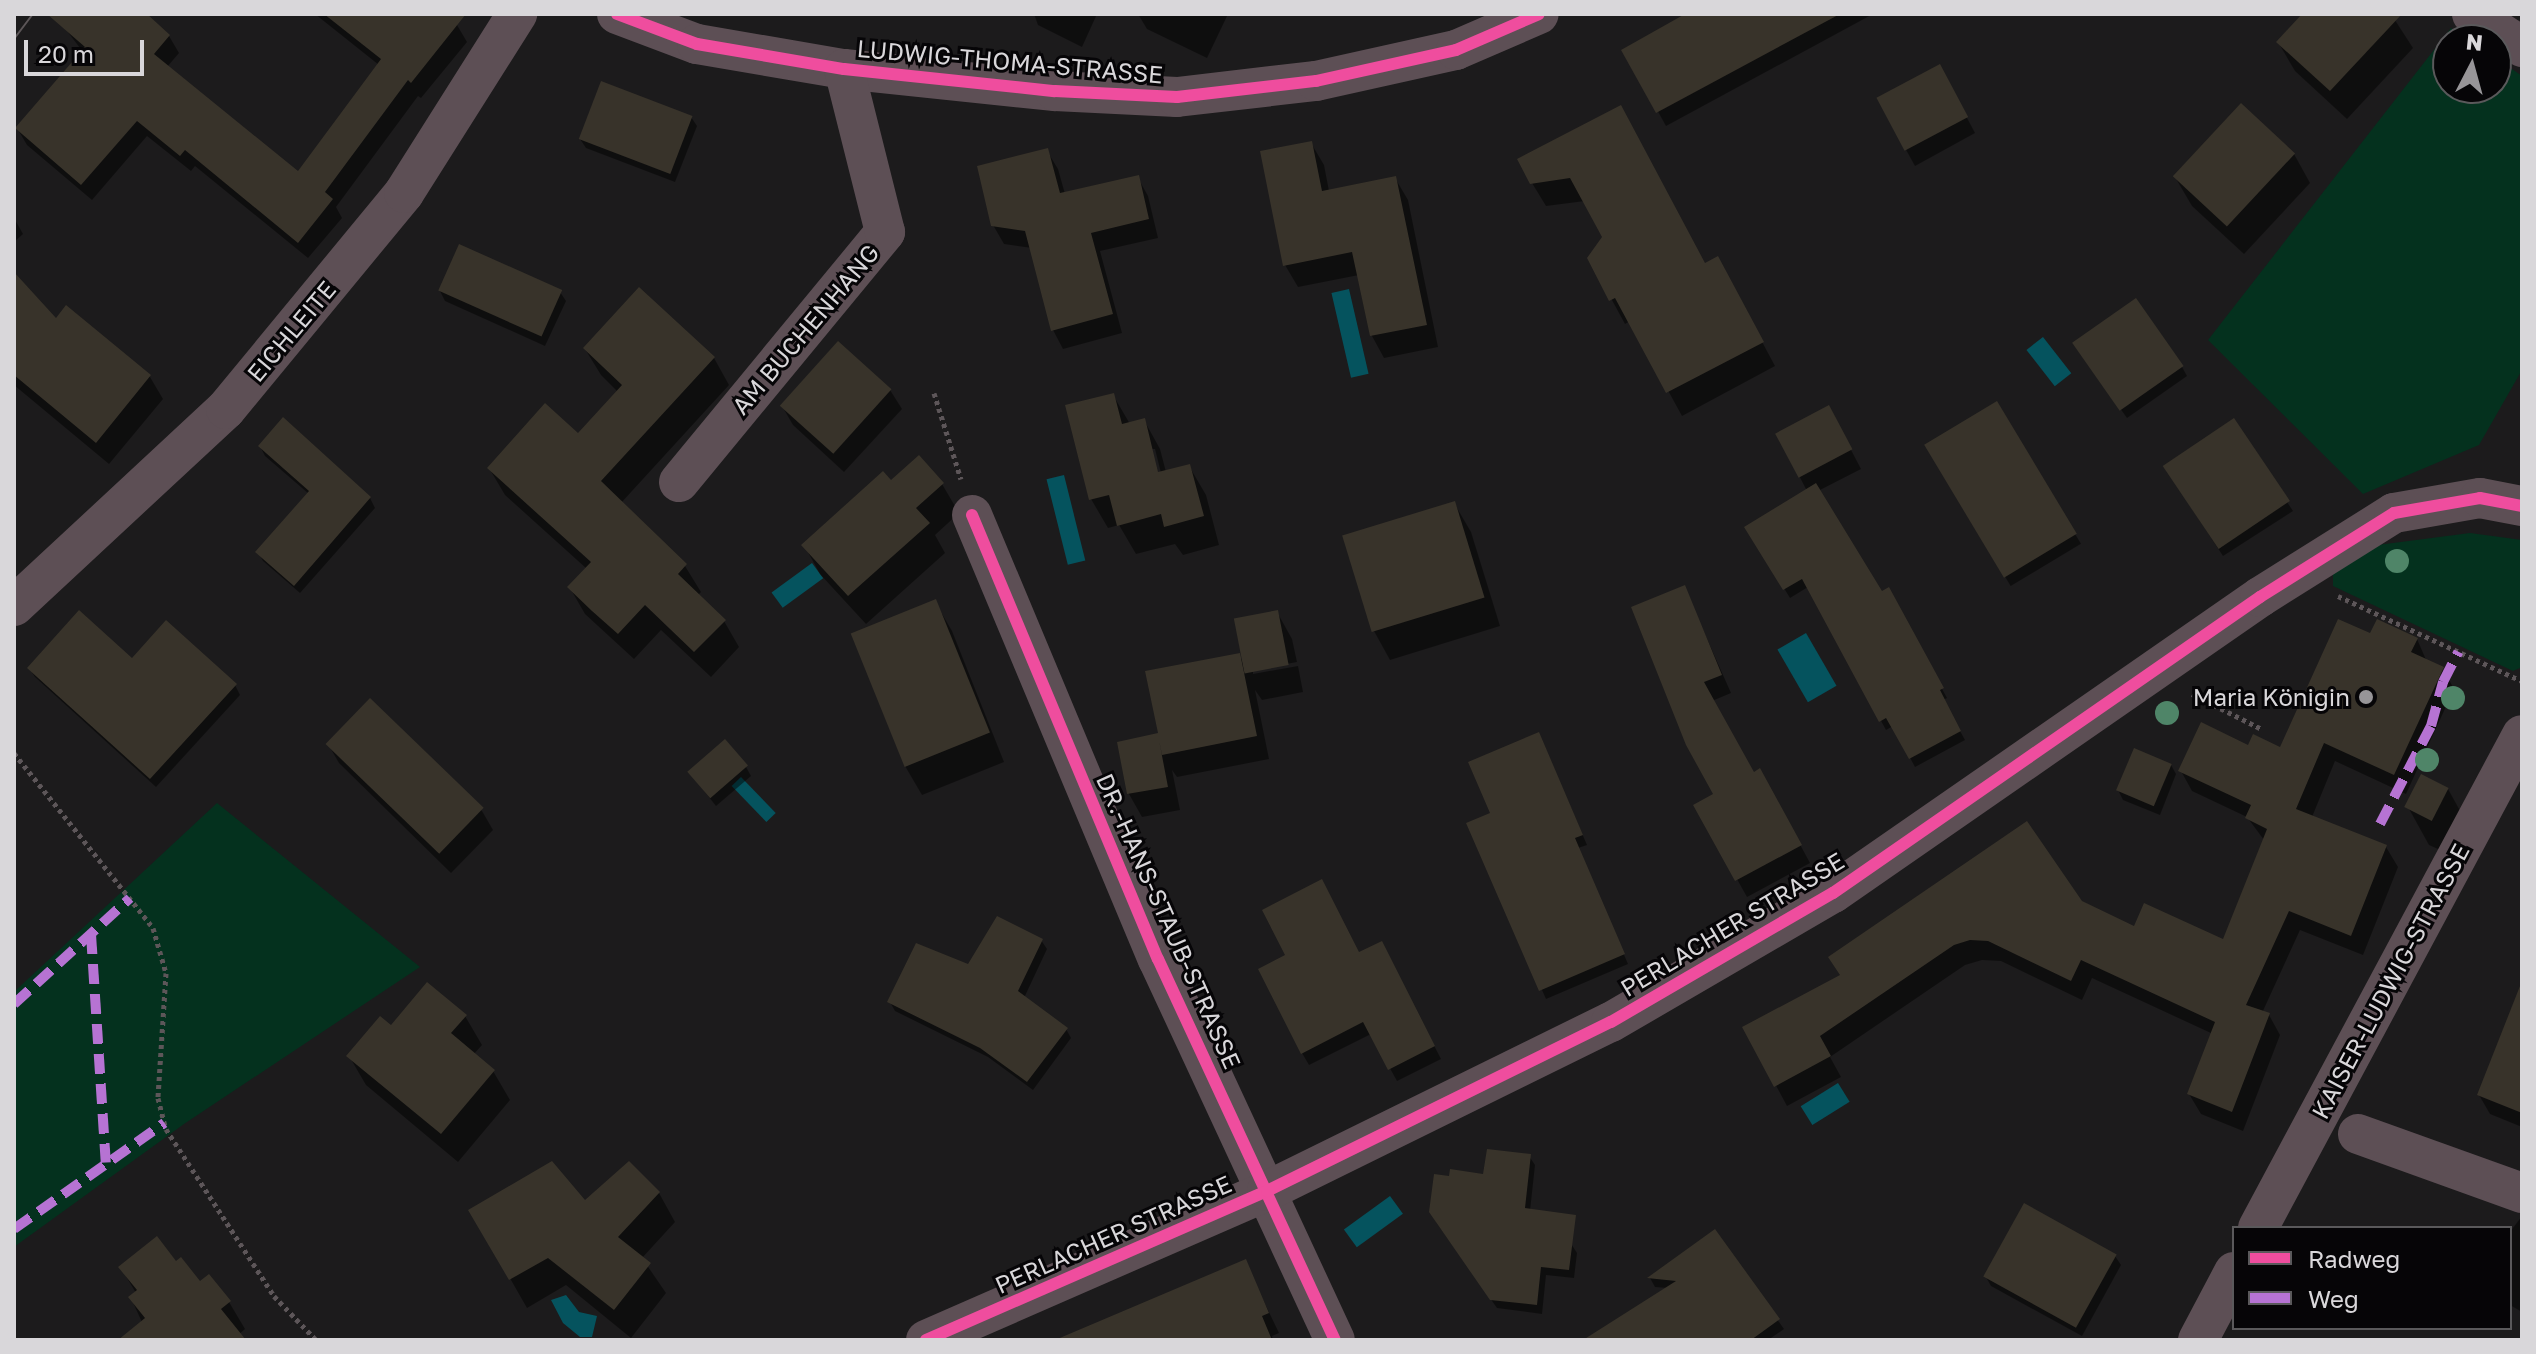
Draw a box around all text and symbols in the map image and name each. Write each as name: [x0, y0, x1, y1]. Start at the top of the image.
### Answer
scale bar: [28, 24, 148, 74]
north arrow: [2432, 24, 2512, 104]
text: N: [2465, 27, 2484, 56]
street label: LUDWIG-THOMA-STRASSE: [856, 33, 1164, 89]
text: 20 m: [38, 39, 94, 68]
street label: AM BUCHENHANG: [725, 238, 885, 420]
street label: EICHLEITE: [241, 275, 341, 387]
place label: Maria Königin: [2193, 683, 2350, 711]
marker: Maria Königin: [2357, 688, 2375, 706]
street label: DR.-HANS-STAUB-STRASSE: [1091, 769, 1247, 1073]
street label: KAISER-LUDWIG-STRASSE: [2305, 839, 2475, 1123]
street label: PERLACHER STRASSE: [1615, 846, 1849, 1002]
street label: PERLACHER STRASSE: [990, 1169, 1236, 1299]
legend: [2232, 1226, 2512, 1330]
text: Radweg: [2308, 1244, 2400, 1273]
text: Weg: [2308, 1284, 2359, 1313]

